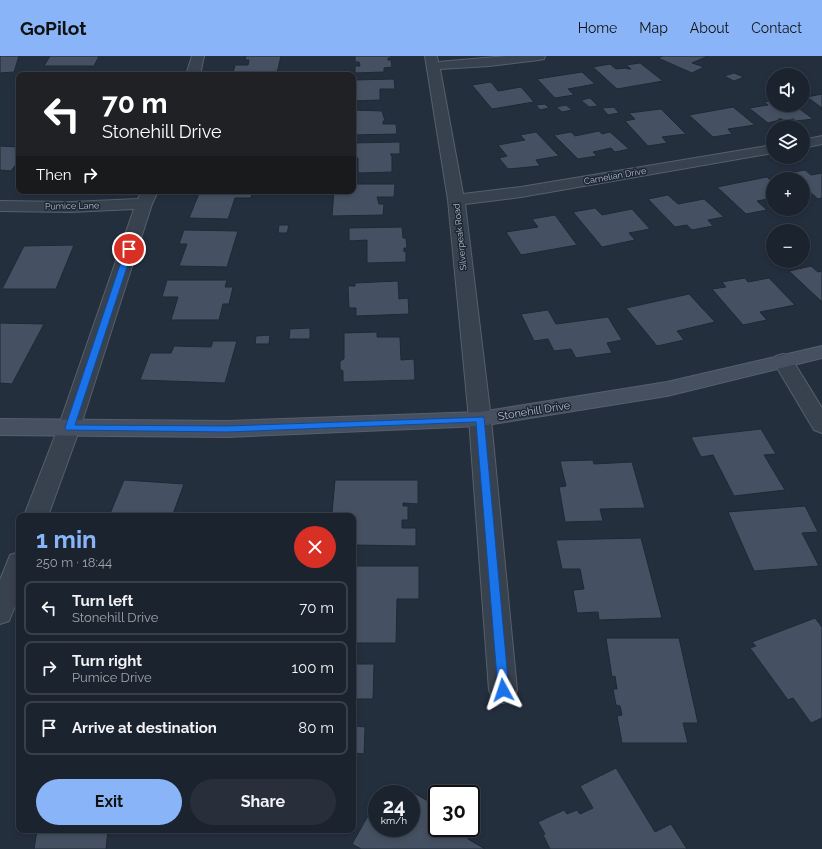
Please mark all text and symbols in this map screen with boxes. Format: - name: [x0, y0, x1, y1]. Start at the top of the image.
- text: GoPilot: [20, 17, 86, 39]
- text: Home: [578, 20, 617, 36]
- text: Map: [639, 20, 668, 36]
- text: About: [690, 20, 729, 36]
- text: Contact: [751, 20, 802, 36]
- map controls: [766, 68, 810, 268]
- button: sound: [766, 68, 810, 112]
- text: 70 m: [102, 87, 168, 120]
- icon: left: [36, 88, 88, 140]
- button: layers: [766, 120, 810, 164]
- text: Stonehill Drive: [102, 121, 222, 142]
- icon: right: [79, 164, 101, 186]
- street label: Carnelian Drive: [583, 165, 648, 186]
- text: Then: [36, 166, 71, 184]
- button: +: [766, 172, 810, 216]
- street label: Pumice Lane: [45, 201, 100, 211]
- street label: Silverpeak Road: [451, 203, 468, 271]
- button: −: [766, 224, 810, 268]
- pin: [112, 232, 146, 266]
- icon: arrive: [118, 238, 140, 260]
- street label: Stonehill Drive: [497, 399, 572, 423]
- text: 1 min: [36, 525, 97, 554]
- button: close: [294, 526, 336, 568]
- text: 250 m · 18:44: [36, 555, 112, 570]
- text: Turn left: [72, 592, 133, 610]
- icon: left: [38, 597, 60, 619]
- text: 70 m: [299, 599, 334, 617]
- text: Stonehill Drive: [72, 610, 158, 625]
- text: Turn right: [72, 652, 142, 670]
- icon: right: [38, 657, 60, 679]
- text: 100 m: [292, 659, 334, 677]
- position arrow: [482, 669, 524, 711]
- text: Pumice Drive: [72, 670, 152, 685]
- icon: arrive: [38, 717, 60, 739]
- text: Arrive at destination: [72, 719, 217, 737]
- text: 80 m: [298, 719, 334, 737]
- button: Exit: [36, 779, 182, 825]
- button: Share: [190, 779, 336, 825]
- speed limit sign: 30: [428, 785, 480, 837]
- text: 24: [383, 794, 405, 818]
- text: km/h: [381, 815, 407, 826]

